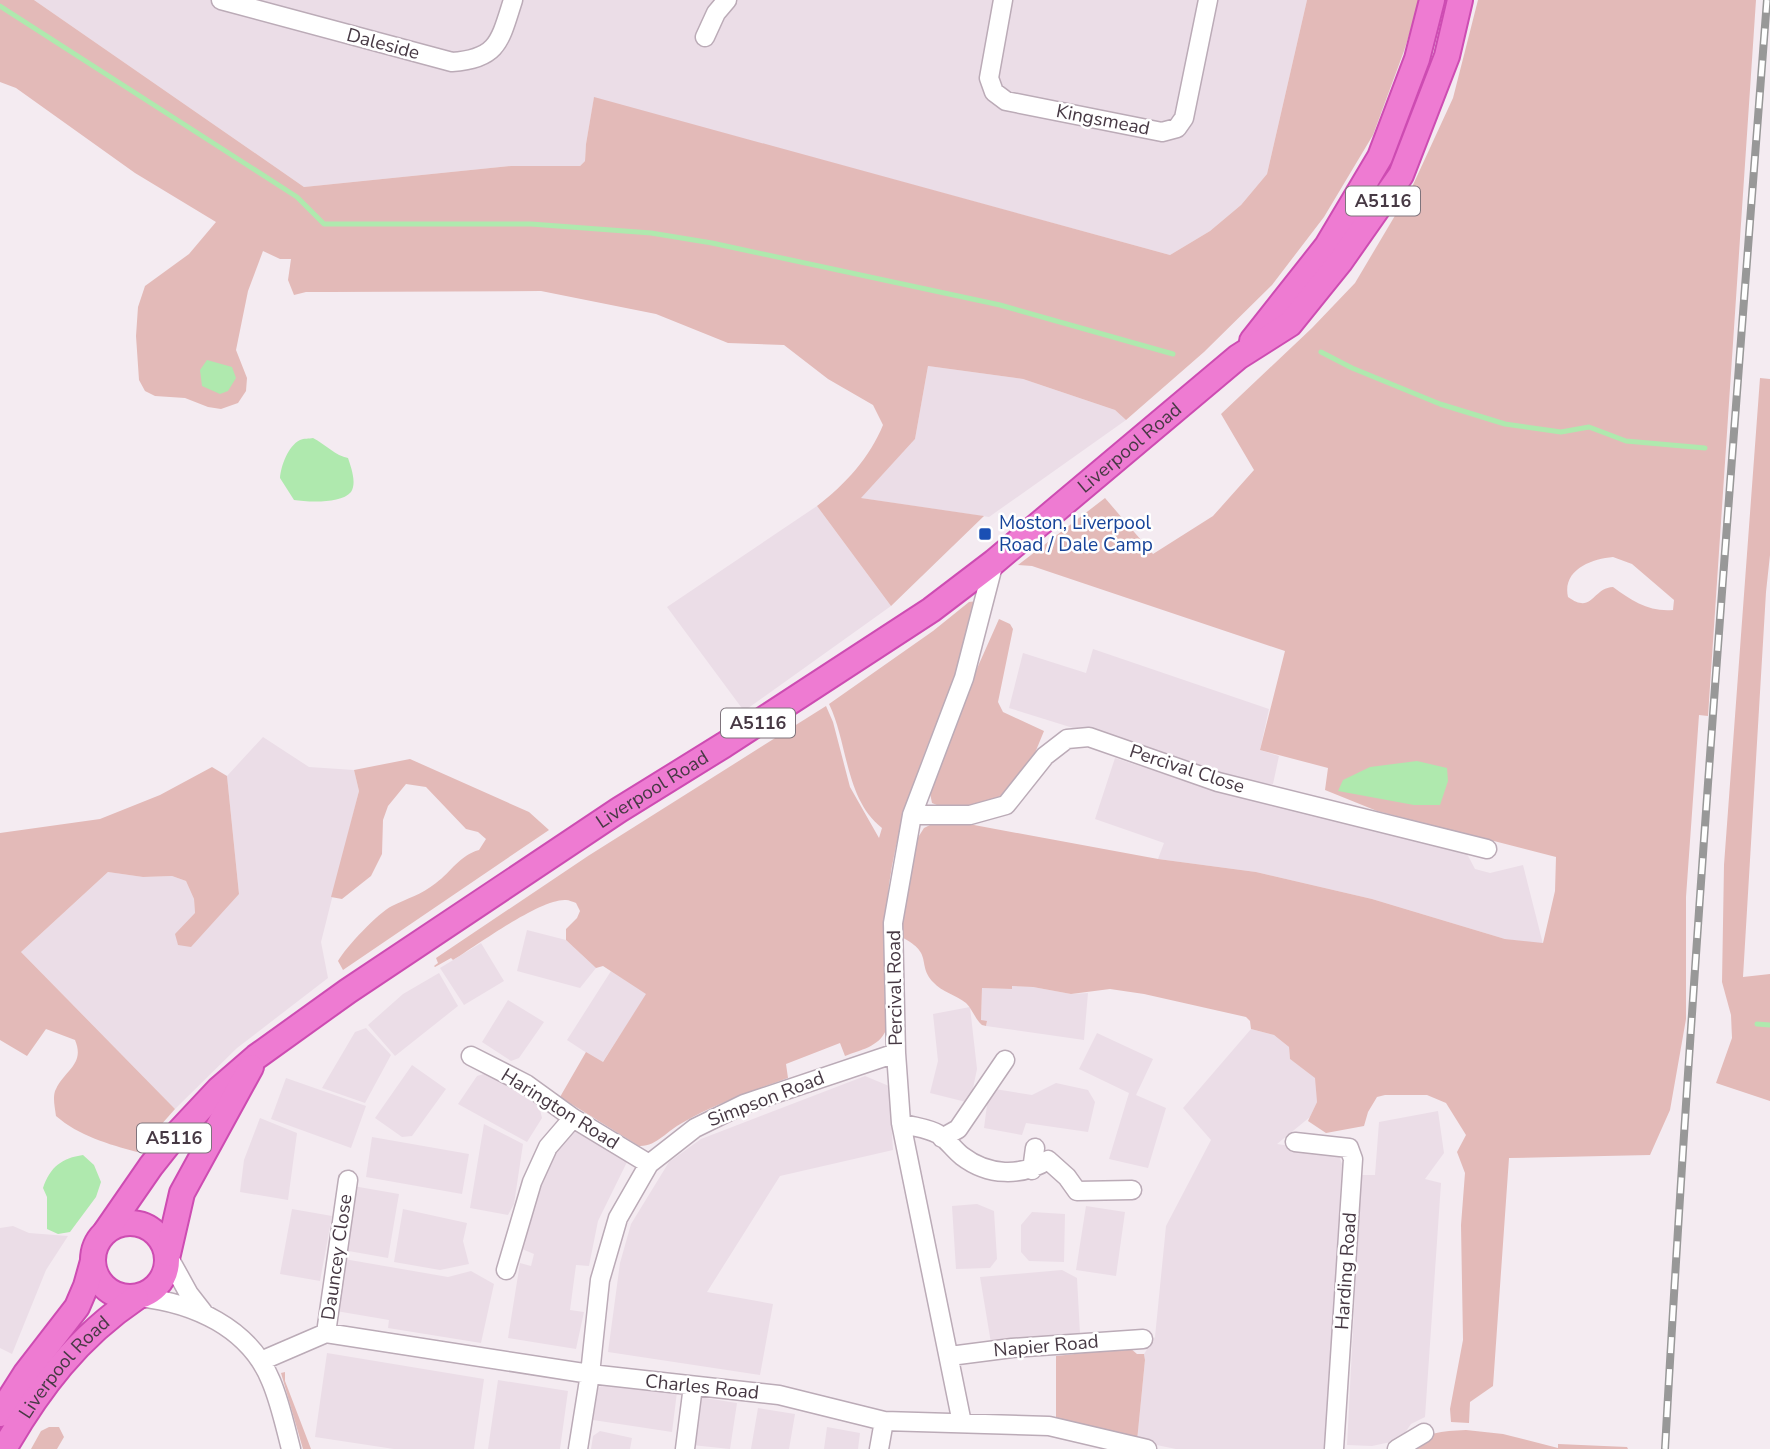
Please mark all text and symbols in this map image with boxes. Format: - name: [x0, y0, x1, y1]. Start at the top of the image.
- street label: Daleside: [344, 22, 422, 66]
- street label: Kingsmead: [1054, 98, 1152, 142]
- road number: A5116: [1346, 186, 1420, 216]
- street label: Liverpool Road: [1072, 397, 1187, 499]
- place label: Moston, Liverpool Road / Dale Camp: [999, 510, 1153, 558]
- marker: Moston, Liverpool Road / Dale Camp: [977, 526, 993, 542]
- road number: A5116: [721, 708, 795, 738]
- street label: Percival Close: [1126, 738, 1248, 800]
- street label: Liverpool Road: [591, 745, 714, 835]
- street label: Percival Road: [881, 930, 909, 1046]
- street label: Harington Road: [496, 1062, 624, 1156]
- street label: Simpson Road: [704, 1065, 828, 1133]
- road number: A5116: [137, 1124, 211, 1153]
- street label: Dauncey Close: [315, 1192, 359, 1322]
- street label: Harding Road: [1329, 1211, 1363, 1331]
- street label: Liverpool Road: [13, 1310, 115, 1424]
- street label: Napier Road: [992, 1328, 1100, 1364]
- street label: Charles Road: [644, 1368, 760, 1406]

